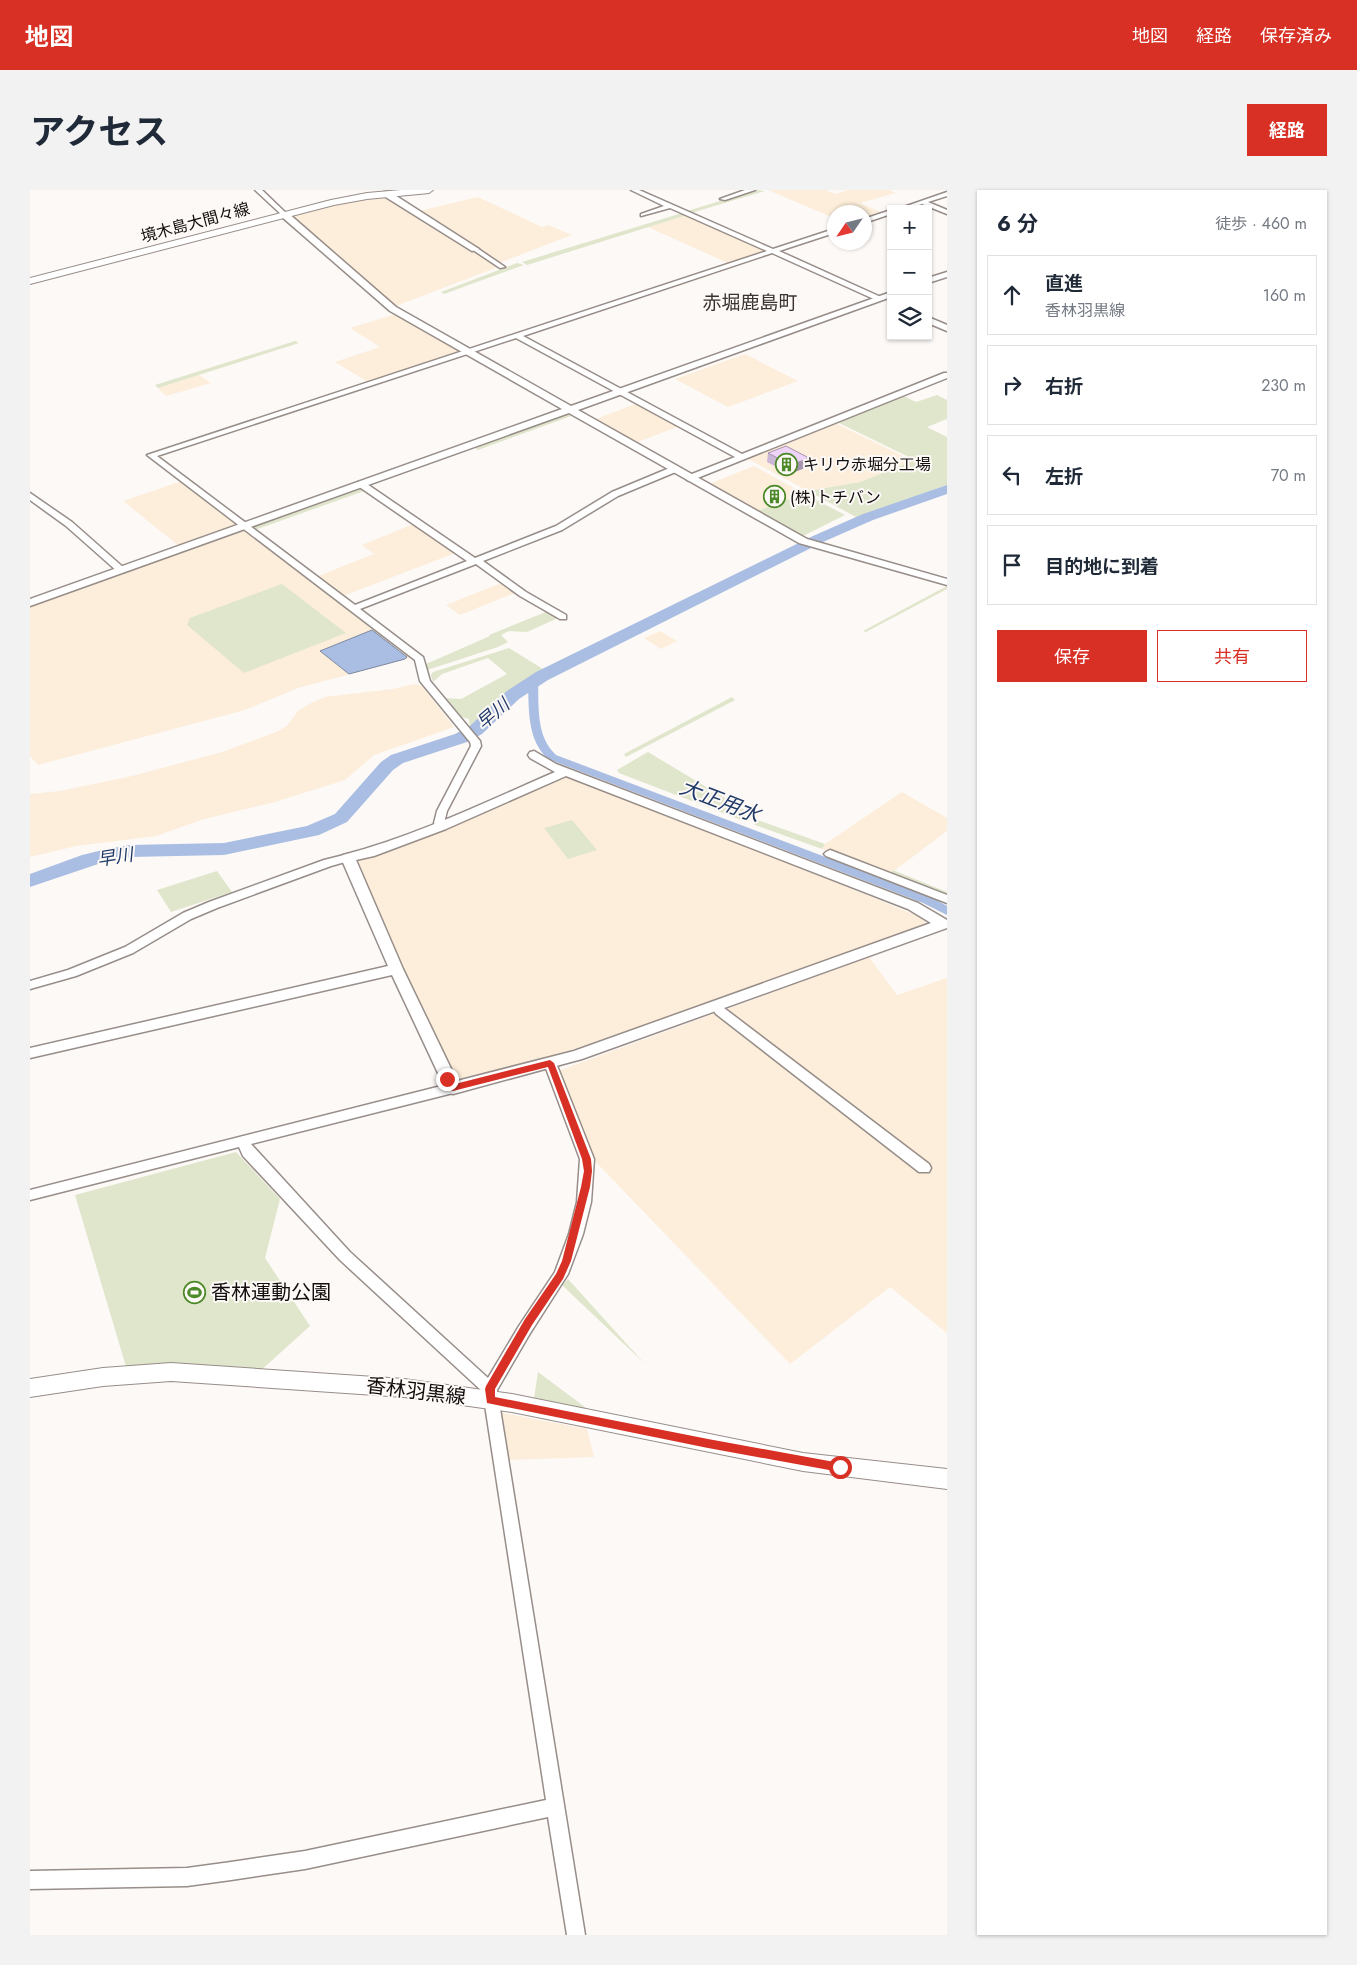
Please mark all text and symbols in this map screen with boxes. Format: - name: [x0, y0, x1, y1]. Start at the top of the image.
- text: 地図: [25, 19, 73, 54]
- text: 地図: [1132, 23, 1168, 49]
- text: 経路: [1196, 23, 1232, 49]
- text: 保存済み: [1260, 23, 1332, 49]
- button: 経路: [1247, 104, 1327, 156]
- text: アクセス: [30, 107, 168, 157]
- street label: 境木島大間々線: [138, 197, 252, 248]
- north arrow: [827, 205, 872, 250]
- map controls: [887, 205, 932, 340]
- button: +: [887, 205, 932, 250]
- text: 6 分: [997, 209, 1038, 239]
- text: 徒歩 · 460 m: [1215, 212, 1307, 235]
- button: −: [887, 250, 932, 295]
- text: 直進: [1045, 270, 1083, 297]
- icon: ahead: [998, 281, 1026, 309]
- text: 160 m: [1263, 284, 1306, 307]
- district label: 赤堀鹿島町: [702, 289, 798, 316]
- button: layers: [887, 295, 932, 340]
- text: 香林羽黒線: [1045, 299, 1125, 322]
- icon: right: [998, 371, 1026, 399]
- text: 右折: [1045, 373, 1083, 400]
- text: 230 m: [1261, 374, 1306, 397]
- building icon: キリウ赤堀分工場: [775, 452, 799, 476]
- place label: キリウ赤堀分工場: [803, 453, 931, 476]
- icon: left: [998, 461, 1026, 489]
- text: 左折: [1045, 463, 1083, 490]
- text: 70 m: [1271, 464, 1306, 487]
- building icon: (株)トチバン: [762, 485, 786, 509]
- place label: (株)トチバン: [790, 486, 881, 509]
- icon: arrive: [998, 551, 1026, 579]
- text: 目的地に到着: [1045, 553, 1159, 580]
- button: 保存: [997, 630, 1147, 682]
- button: 共有: [1157, 630, 1307, 682]
- water label: 早川: [471, 691, 517, 736]
- water label: 大正用水: [675, 772, 766, 831]
- water label: 早川: [95, 841, 137, 873]
- route end: [436, 1068, 459, 1091]
- place label: 香林運動公園: [211, 1278, 331, 1307]
- sports icon: 香林運動公園: [183, 1280, 207, 1304]
- street label: 香林羽黒線: [365, 1371, 467, 1412]
- route start: [829, 1456, 852, 1479]

